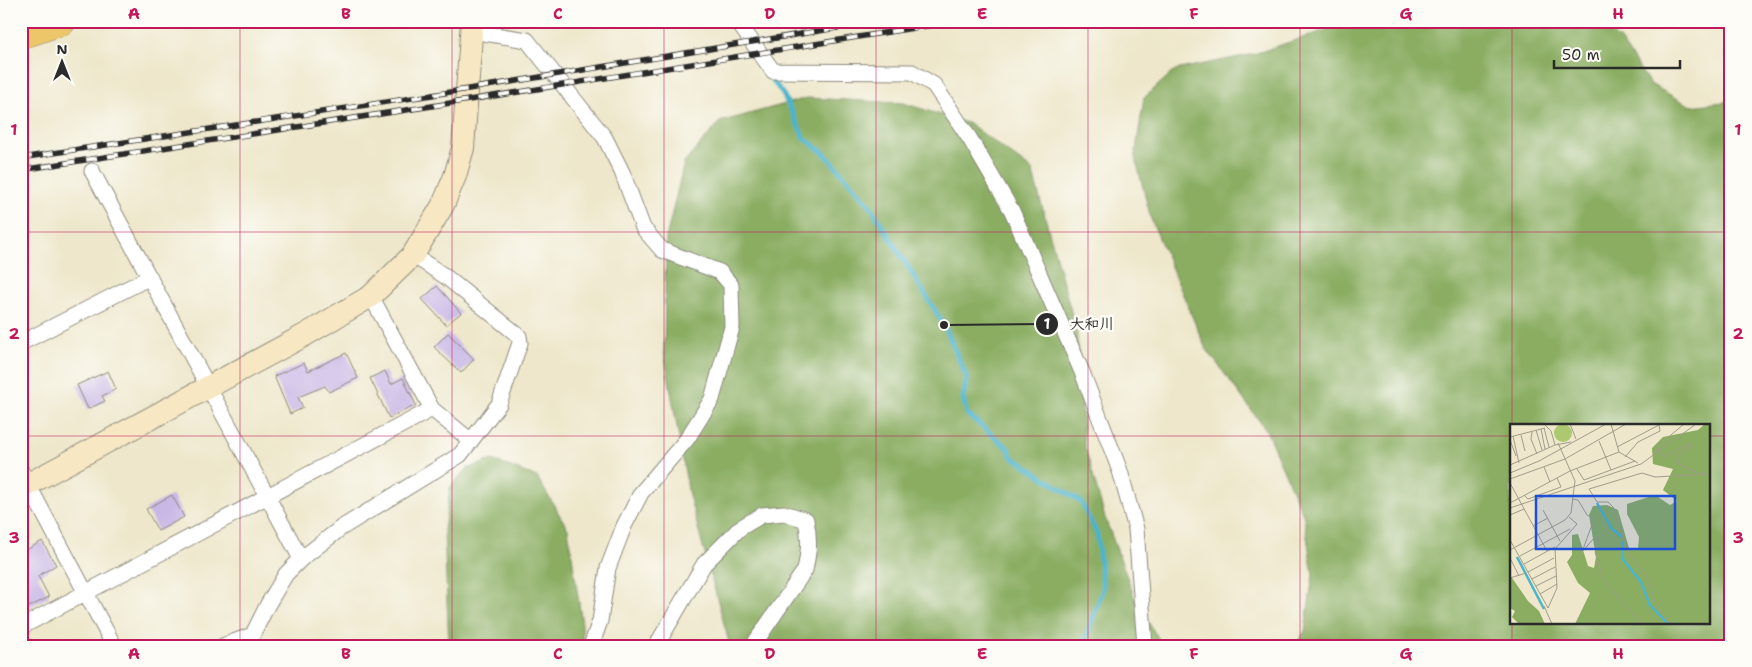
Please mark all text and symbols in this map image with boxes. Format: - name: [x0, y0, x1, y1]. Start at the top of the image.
- text: A: [128, 3, 140, 24]
- text: B: [341, 3, 351, 24]
- text: C: [553, 3, 563, 24]
- text: D: [764, 3, 776, 24]
- text: E: [977, 3, 987, 24]
- text: F: [1189, 3, 1199, 24]
- text: G: [1400, 3, 1413, 24]
- text: H: [1612, 3, 1624, 24]
- north arrow: [38, 38, 88, 88]
- scale bar: [1554, 38, 1681, 70]
- text: N: [56, 40, 68, 58]
- text: 50 m: [1562, 45, 1600, 65]
- text: 1: [10, 119, 18, 140]
- text: 1: [1734, 119, 1742, 140]
- callout: 大和川: [1035, 309, 1125, 339]
- text: 1: [1044, 314, 1051, 334]
- text: 大和川: [1069, 314, 1115, 334]
- text: 2: [8, 323, 20, 344]
- text: 2: [1732, 323, 1744, 344]
- inset map: [1510, 424, 1710, 624]
- text: 3: [8, 527, 20, 548]
- text: 3: [1732, 527, 1744, 548]
- text: A: [128, 643, 140, 664]
- text: B: [341, 643, 351, 664]
- text: C: [553, 643, 563, 664]
- text: D: [764, 643, 776, 664]
- text: E: [977, 643, 987, 664]
- text: F: [1189, 643, 1199, 664]
- text: G: [1400, 643, 1413, 664]
- text: H: [1612, 643, 1624, 664]

